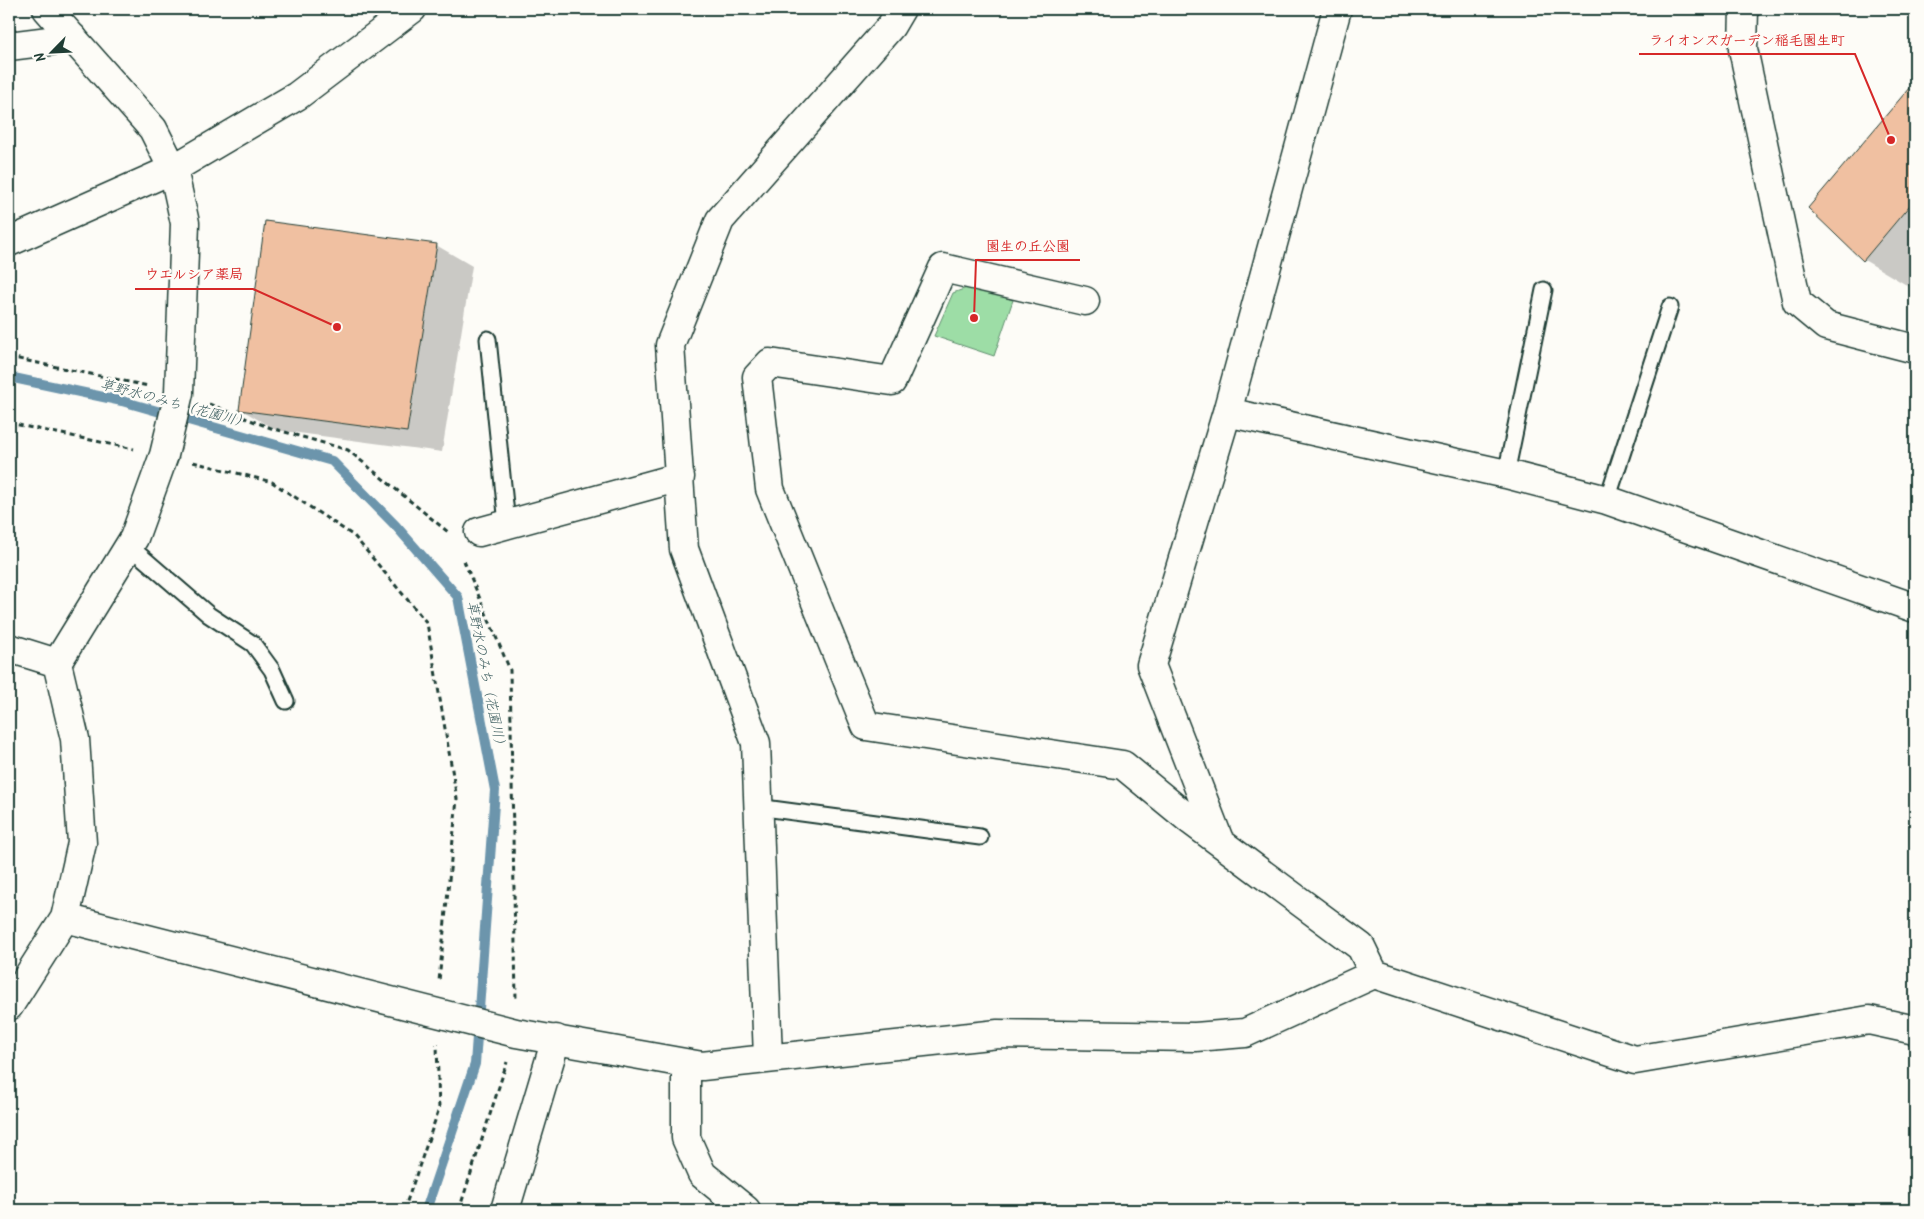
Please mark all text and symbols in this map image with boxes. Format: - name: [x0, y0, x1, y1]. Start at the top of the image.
- callout: ライオンズガーデン稲毛園生町: [1639, 25, 1855, 54]
- north arrow: [28, 28, 78, 78]
- text: ライオンズガーデン稲毛園生町: [1649, 30, 1845, 52]
- text: N: [29, 48, 53, 65]
- callout: 園生の丘公園: [976, 231, 1080, 260]
- text: 園生の丘公園: [986, 236, 1070, 258]
- callout: ウエルシア薬局: [135, 260, 253, 289]
- text: ウエルシア薬局: [145, 264, 243, 286]
- water label: 草野水のみち（花園川）: [98, 373, 252, 434]
- water label: 草野水のみち（花園川）: [461, 599, 511, 754]

